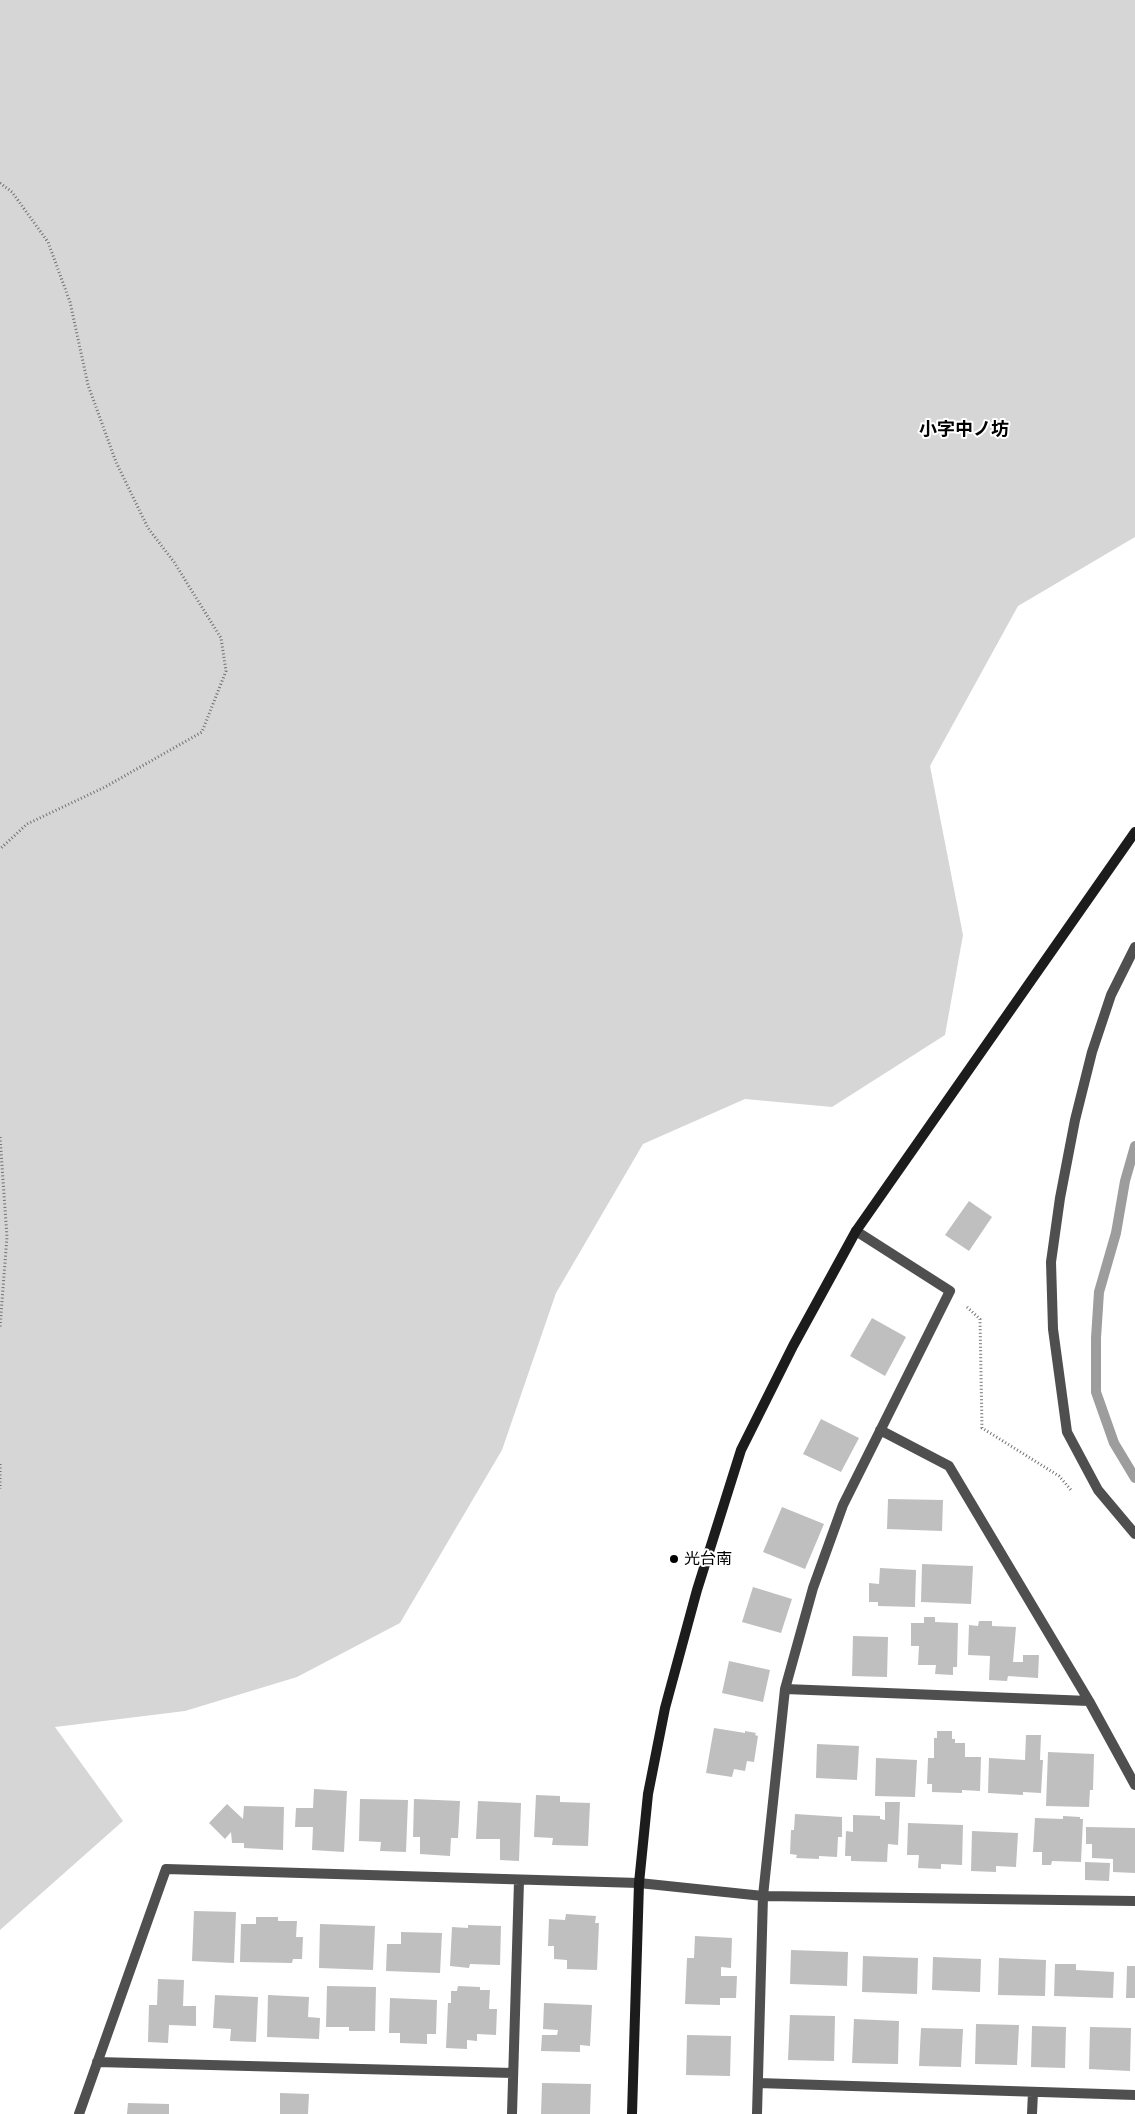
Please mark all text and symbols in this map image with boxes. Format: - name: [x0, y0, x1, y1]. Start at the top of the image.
- district label: 小字中ノ坊: [919, 418, 1009, 440]
- place label: 光台南: [684, 1549, 732, 1569]
- marker: 光台南: [668, 1553, 680, 1565]

